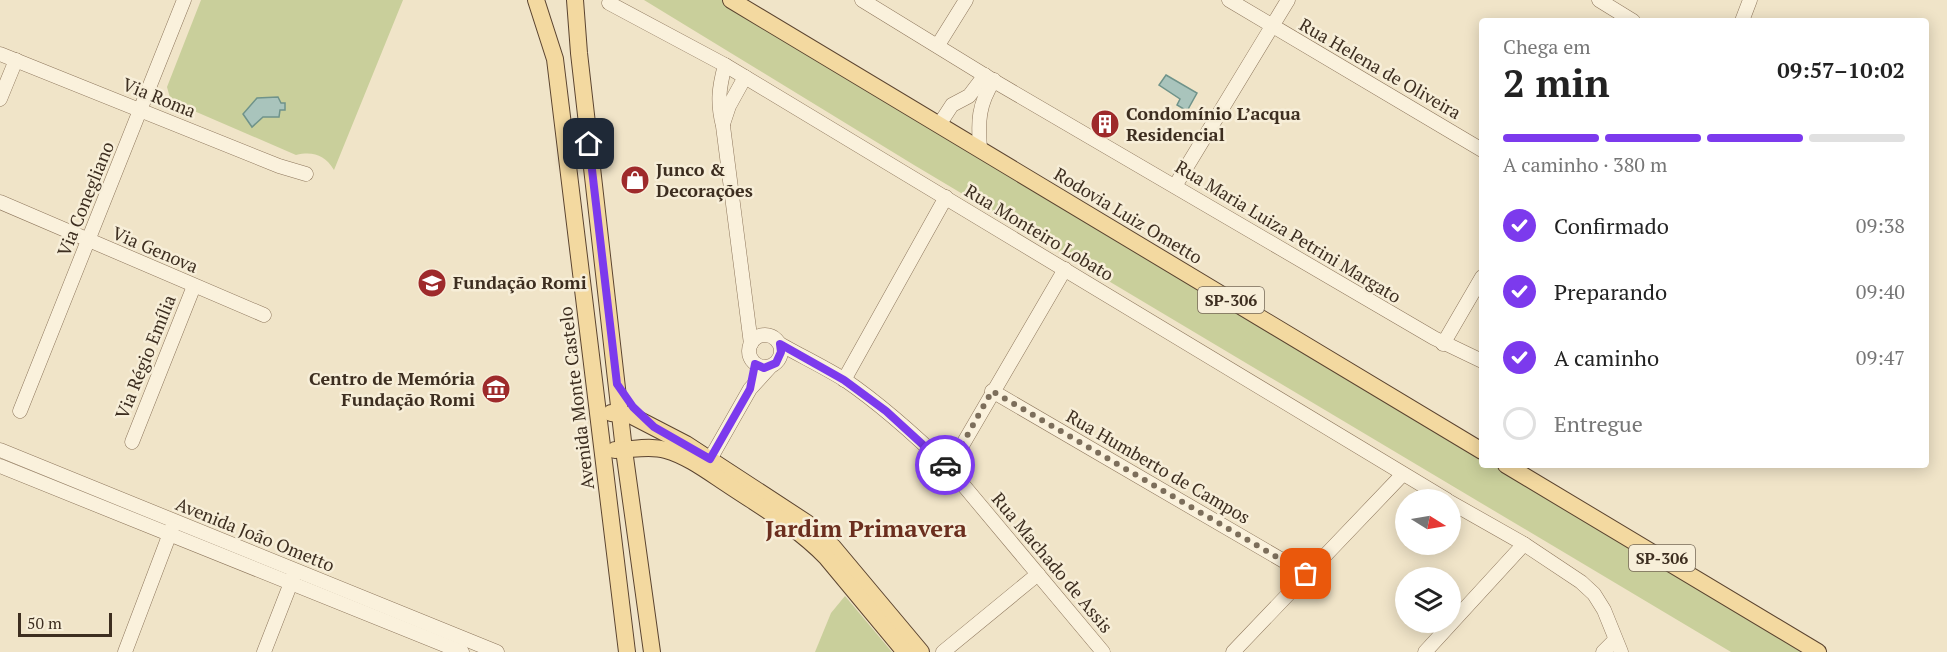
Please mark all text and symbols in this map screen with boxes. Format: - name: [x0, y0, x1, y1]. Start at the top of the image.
- street label: Rua Helena de Oliveira: [1295, 12, 1466, 124]
- text: Chega em: [1503, 33, 1590, 60]
- text: 09:57–10:02: [1777, 55, 1905, 84]
- text: 2 min: [1503, 56, 1610, 108]
- street label: Via Roma: [119, 72, 200, 123]
- place label: Condomínio L’acqua Residencial: [1126, 101, 1301, 146]
- building icon: Condomínio L’acqua Residencial: [1089, 108, 1121, 140]
- pin: [563, 118, 614, 169]
- icon: home: [572, 127, 605, 160]
- street label: Via Conegliano: [51, 137, 119, 260]
- text: A caminho · 380 m: [1503, 151, 1667, 178]
- street label: Rua Maria Luiza Petrini Margato: [1171, 154, 1406, 308]
- place label: Junco & Decorações: [656, 157, 753, 202]
- street label: Rodovia Luiz Ometto: [1050, 161, 1207, 269]
- shop icon: Junco & Decorações: [619, 164, 651, 196]
- street label: Rua Monteiro Lobato: [961, 178, 1118, 286]
- icon: check: [1503, 209, 1536, 242]
- text: Confirmado: [1554, 211, 1669, 240]
- text: 09:38: [1856, 212, 1905, 239]
- street label: Via Genova: [109, 220, 202, 278]
- school or university icon: Fundação Romi: [416, 267, 448, 299]
- place label: Fundação Romi: [453, 270, 587, 294]
- icon: check: [1503, 275, 1536, 308]
- text: Preparando: [1554, 277, 1667, 306]
- text: 09:40: [1856, 278, 1905, 305]
- road number: SP-306: [1198, 287, 1264, 313]
- street label: Via Régio Emília: [109, 291, 181, 422]
- street label: Avenida Monte Castelo: [553, 305, 599, 491]
- icon: check: [1503, 341, 1536, 374]
- text: A caminho: [1554, 343, 1659, 372]
- text: 09:47: [1856, 344, 1905, 371]
- place label: Centro de Memória Fundação Romi: [309, 366, 475, 411]
- museum icon: Centro de Memória Fundação Romi: [480, 373, 512, 405]
- street label: Rua Humberto de Campos: [1062, 404, 1255, 529]
- text: Entregue: [1554, 409, 1643, 438]
- courier: [915, 435, 975, 495]
- icon: car: [929, 449, 962, 482]
- street label: Rua Machado de Assis: [987, 487, 1119, 638]
- north arrow: [1395, 489, 1461, 555]
- map controls: [1395, 489, 1461, 633]
- street label: Avenida João Ometto: [172, 491, 338, 577]
- district label: Jardim Primavera: [765, 512, 967, 544]
- road number: SP-306: [1629, 545, 1695, 571]
- pin: [1280, 548, 1331, 599]
- icon: bag: [1289, 557, 1322, 590]
- button: layers: [1395, 567, 1461, 633]
- scale bar: [18, 610, 112, 638]
- text: 50 m: [27, 612, 62, 634]

